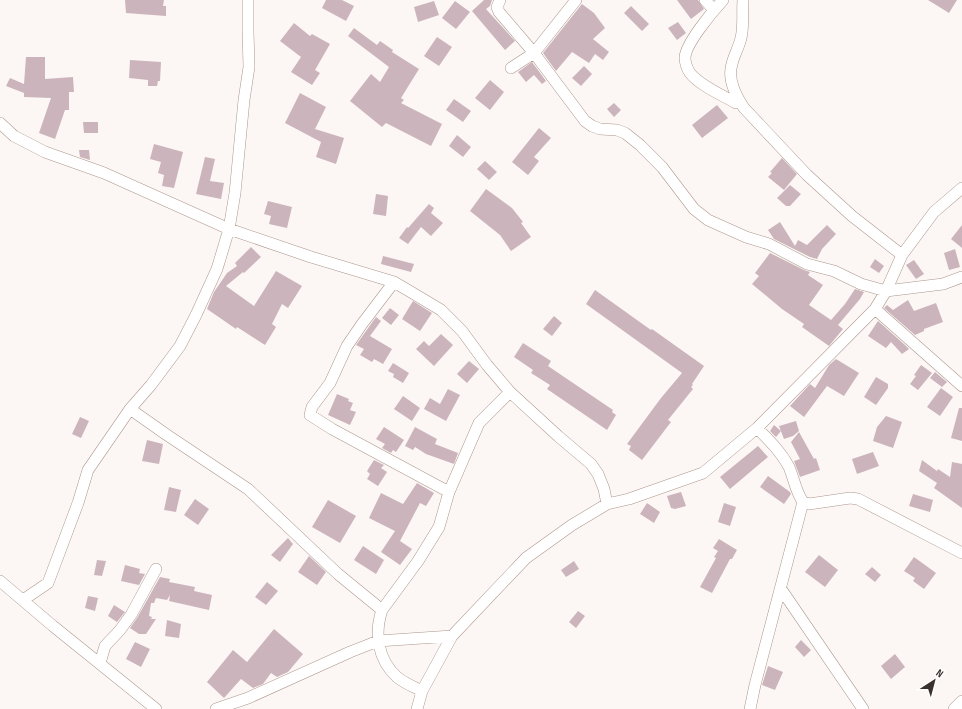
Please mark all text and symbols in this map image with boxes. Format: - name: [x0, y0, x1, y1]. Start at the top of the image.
- north arrow: [914, 661, 954, 701]
- text: N: [933, 666, 946, 680]

